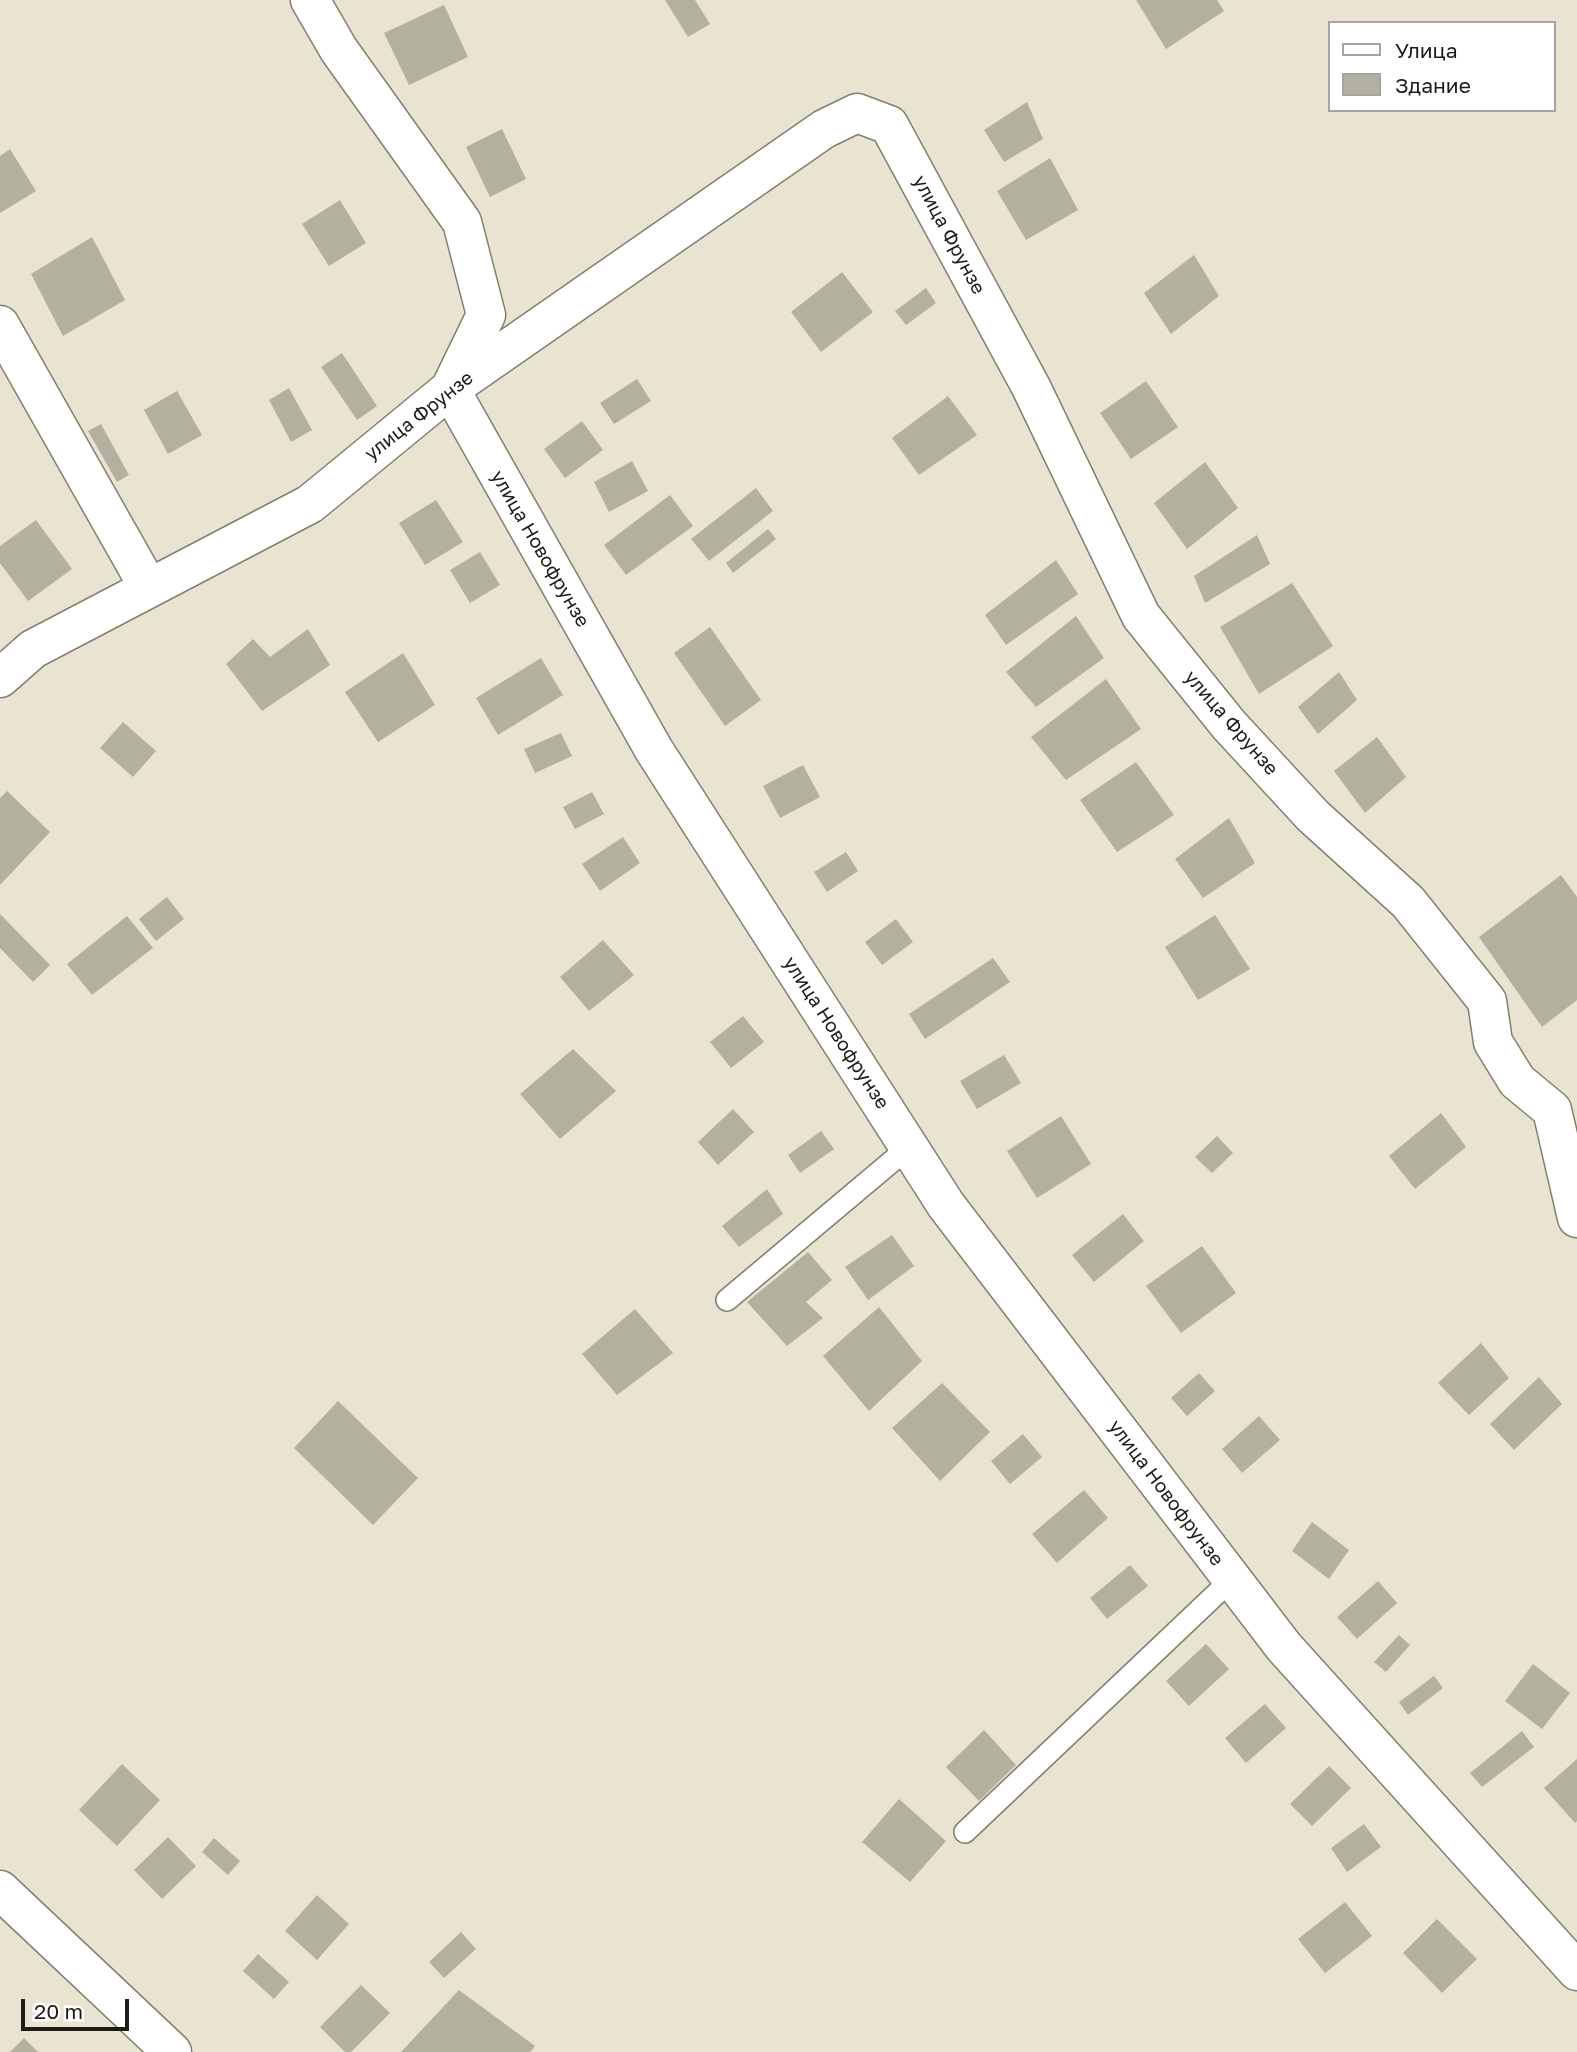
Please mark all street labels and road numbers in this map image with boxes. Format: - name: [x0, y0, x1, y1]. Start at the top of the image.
- street label: улица Фрунзе: [908, 172, 990, 298]
- street label: улица Фрунзе: [360, 367, 478, 465]
- street label: улица Новофрунзе: [486, 467, 594, 631]
- street label: улица Фрунзе: [1179, 666, 1283, 780]
- street label: улица Новофрунзе: [778, 953, 894, 1113]
- street label: улица Новофрунзе: [1104, 1415, 1228, 1571]

